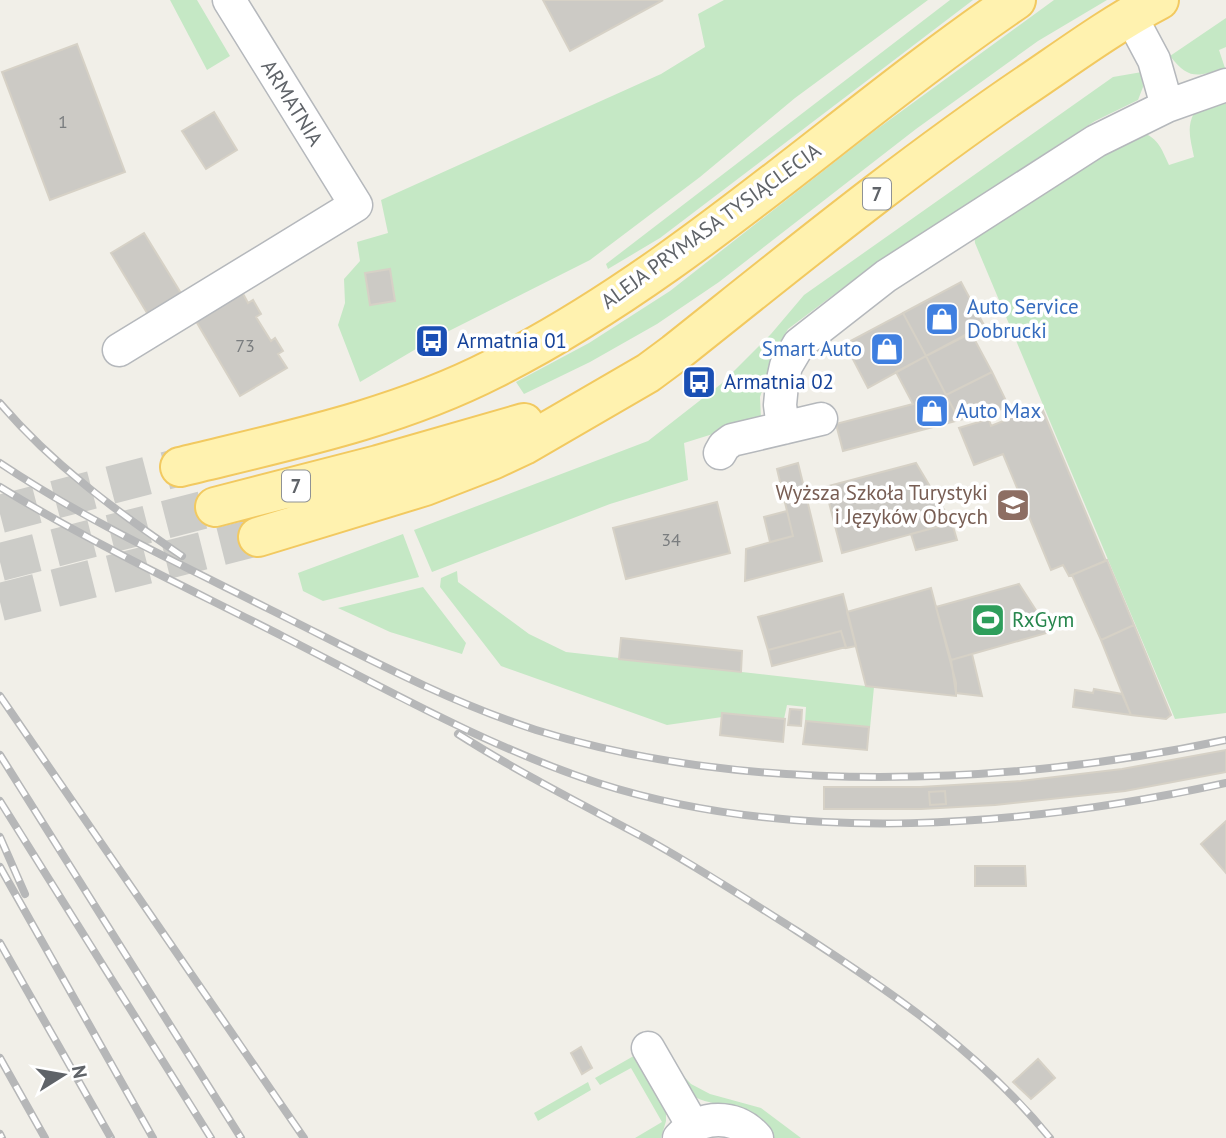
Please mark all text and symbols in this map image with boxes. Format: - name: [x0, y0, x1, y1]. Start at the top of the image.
- street label: ARMATNIA: [255, 55, 330, 151]
- house number: 1: [58, 110, 68, 133]
- street label: ALEJA PRYMASA TYSIĄCLECIA: [595, 136, 827, 314]
- road number: 7: [863, 178, 891, 210]
- place label: Auto Service Dobrucki: [967, 293, 1079, 344]
- shop icon: Auto Service Dobrucki: [923, 300, 961, 338]
- bus stop icon: Armatnia 01: [413, 322, 451, 360]
- place label: Armatnia 01: [457, 327, 567, 354]
- shop icon: Smart Auto: [868, 330, 906, 368]
- house number: 73: [235, 334, 255, 357]
- place label: Smart Auto: [762, 335, 862, 362]
- bus stop icon: Armatnia 02: [680, 363, 718, 401]
- place label: Armatnia 02: [724, 368, 834, 395]
- shop icon: Auto Max: [913, 392, 951, 430]
- place label: Auto Max: [956, 397, 1041, 424]
- road number: 7: [282, 471, 310, 502]
- place label: Wyższa Szkoła Turystyki i Języków Obcych: [776, 479, 988, 530]
- school or university icon: Wyższa Szkoła Turystyki i Języków Obcych: [994, 486, 1032, 524]
- house number: 34: [661, 528, 681, 551]
- sports icon: RxGym: [969, 601, 1007, 639]
- place label: RxGym: [1012, 606, 1074, 633]
- north arrow: [28, 1040, 98, 1110]
- text: N: [67, 1063, 93, 1080]

